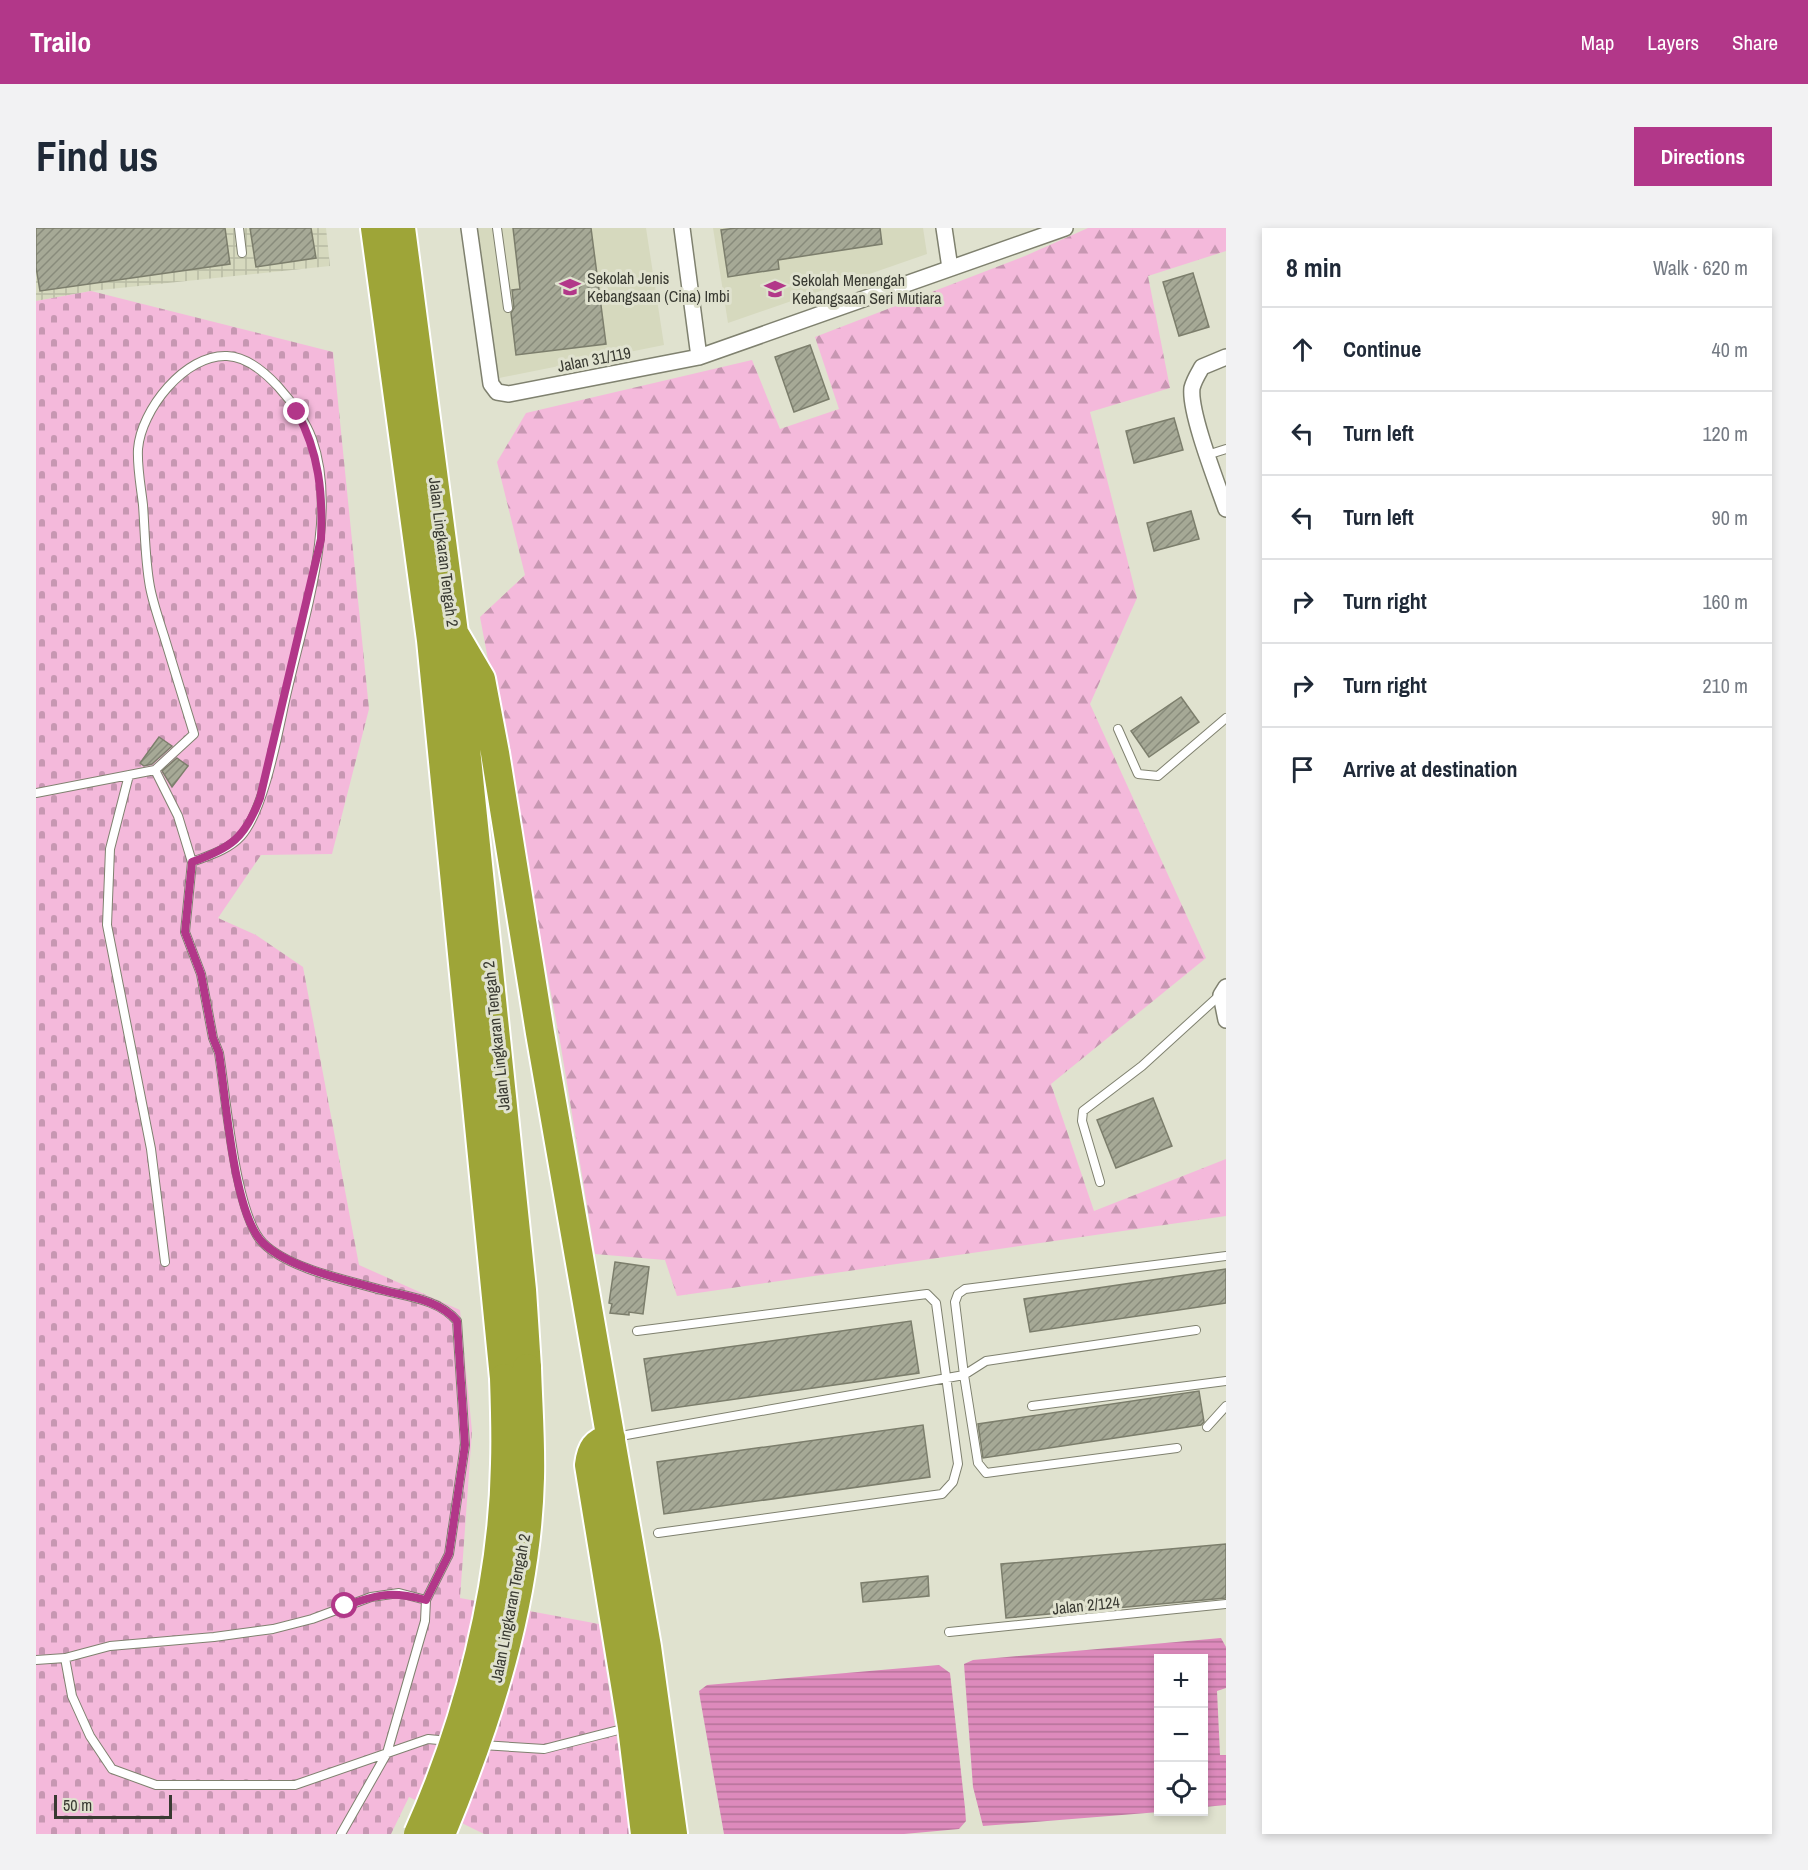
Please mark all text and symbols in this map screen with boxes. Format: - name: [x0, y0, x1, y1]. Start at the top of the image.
- text: Trailo: [30, 23, 91, 61]
- text: Map: [1581, 28, 1614, 57]
- text: Layers: [1647, 28, 1699, 57]
- text: Share: [1732, 28, 1778, 57]
- button: Directions: [1634, 127, 1772, 186]
- text: Find us: [36, 128, 158, 184]
- text: 8 min: [1286, 250, 1342, 285]
- text: Walk · 620 m: [1653, 254, 1748, 281]
- place label: Sekolah Jenis Kebangsaan (Cina) Imbi: [587, 267, 730, 307]
- place label: Sekolah Menengah Kebangsaan Seri Mutiara: [792, 269, 942, 309]
- school or university icon: Sekolah Jenis Kebangsaan (Cina) Imbi: [558, 275, 582, 299]
- school or university icon: Sekolah Menengah Kebangsaan Seri Mutiara: [763, 277, 787, 301]
- icon: ahead: [1286, 333, 1319, 366]
- text: Continue: [1343, 334, 1421, 364]
- text: 40 m: [1712, 336, 1748, 363]
- street label: Jalan 31/119: [555, 341, 633, 377]
- route end: [283, 398, 309, 424]
- icon: left: [1286, 417, 1319, 450]
- text: Turn left: [1343, 418, 1414, 448]
- text: 120 m: [1702, 420, 1748, 447]
- street label: Jalan Lingkaran Tengah 2: [424, 476, 464, 628]
- icon: left: [1286, 501, 1319, 534]
- text: Turn left: [1343, 502, 1414, 532]
- text: 90 m: [1712, 504, 1748, 531]
- icon: right: [1286, 585, 1319, 618]
- text: Turn right: [1343, 586, 1427, 616]
- text: 160 m: [1702, 588, 1748, 615]
- icon: right: [1286, 669, 1319, 702]
- text: Turn right: [1343, 670, 1427, 700]
- text: 210 m: [1702, 672, 1748, 699]
- icon: arrive: [1286, 753, 1319, 786]
- text: Arrive at destination: [1343, 754, 1517, 784]
- street label: Jalan Lingkaran Tengah 2: [477, 960, 515, 1112]
- street label: Jalan Lingkaran Tengah 2: [485, 1532, 535, 1684]
- street label: Jalan 2/124: [1051, 1591, 1121, 1619]
- route start: [331, 1592, 357, 1618]
- map controls: [1154, 1654, 1208, 1816]
- button: +: [1154, 1654, 1208, 1708]
- button: −: [1154, 1708, 1208, 1762]
- button: locate: [1154, 1762, 1208, 1816]
- scale bar: [54, 1792, 172, 1820]
- text: 50 m: [63, 1794, 92, 1816]

